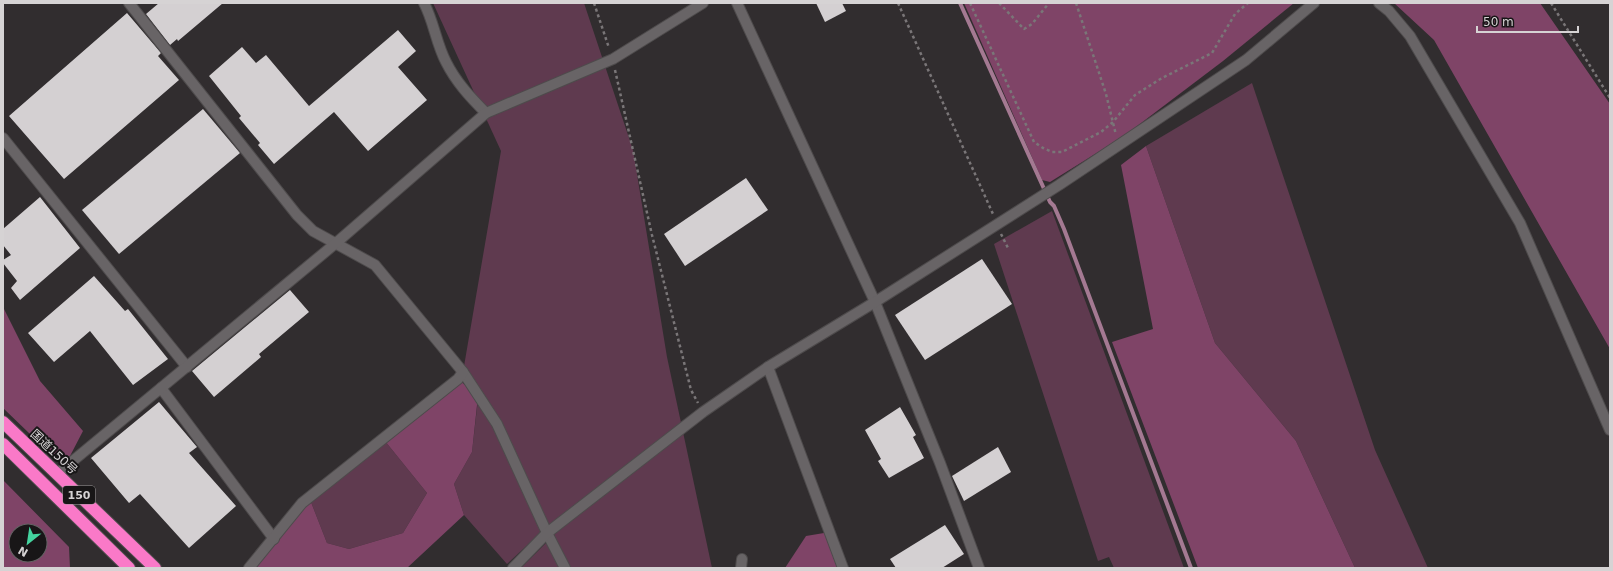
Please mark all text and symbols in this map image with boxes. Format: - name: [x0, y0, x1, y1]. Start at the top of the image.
- scale bar: [1477, 8, 1578, 34]
- text: 50 m: [1483, 15, 1514, 29]
- street label: 国道150号: [28, 427, 80, 477]
- road number: 150: [63, 486, 95, 504]
- north arrow: [8, 523, 48, 563]
- text: N: [16, 543, 30, 559]

